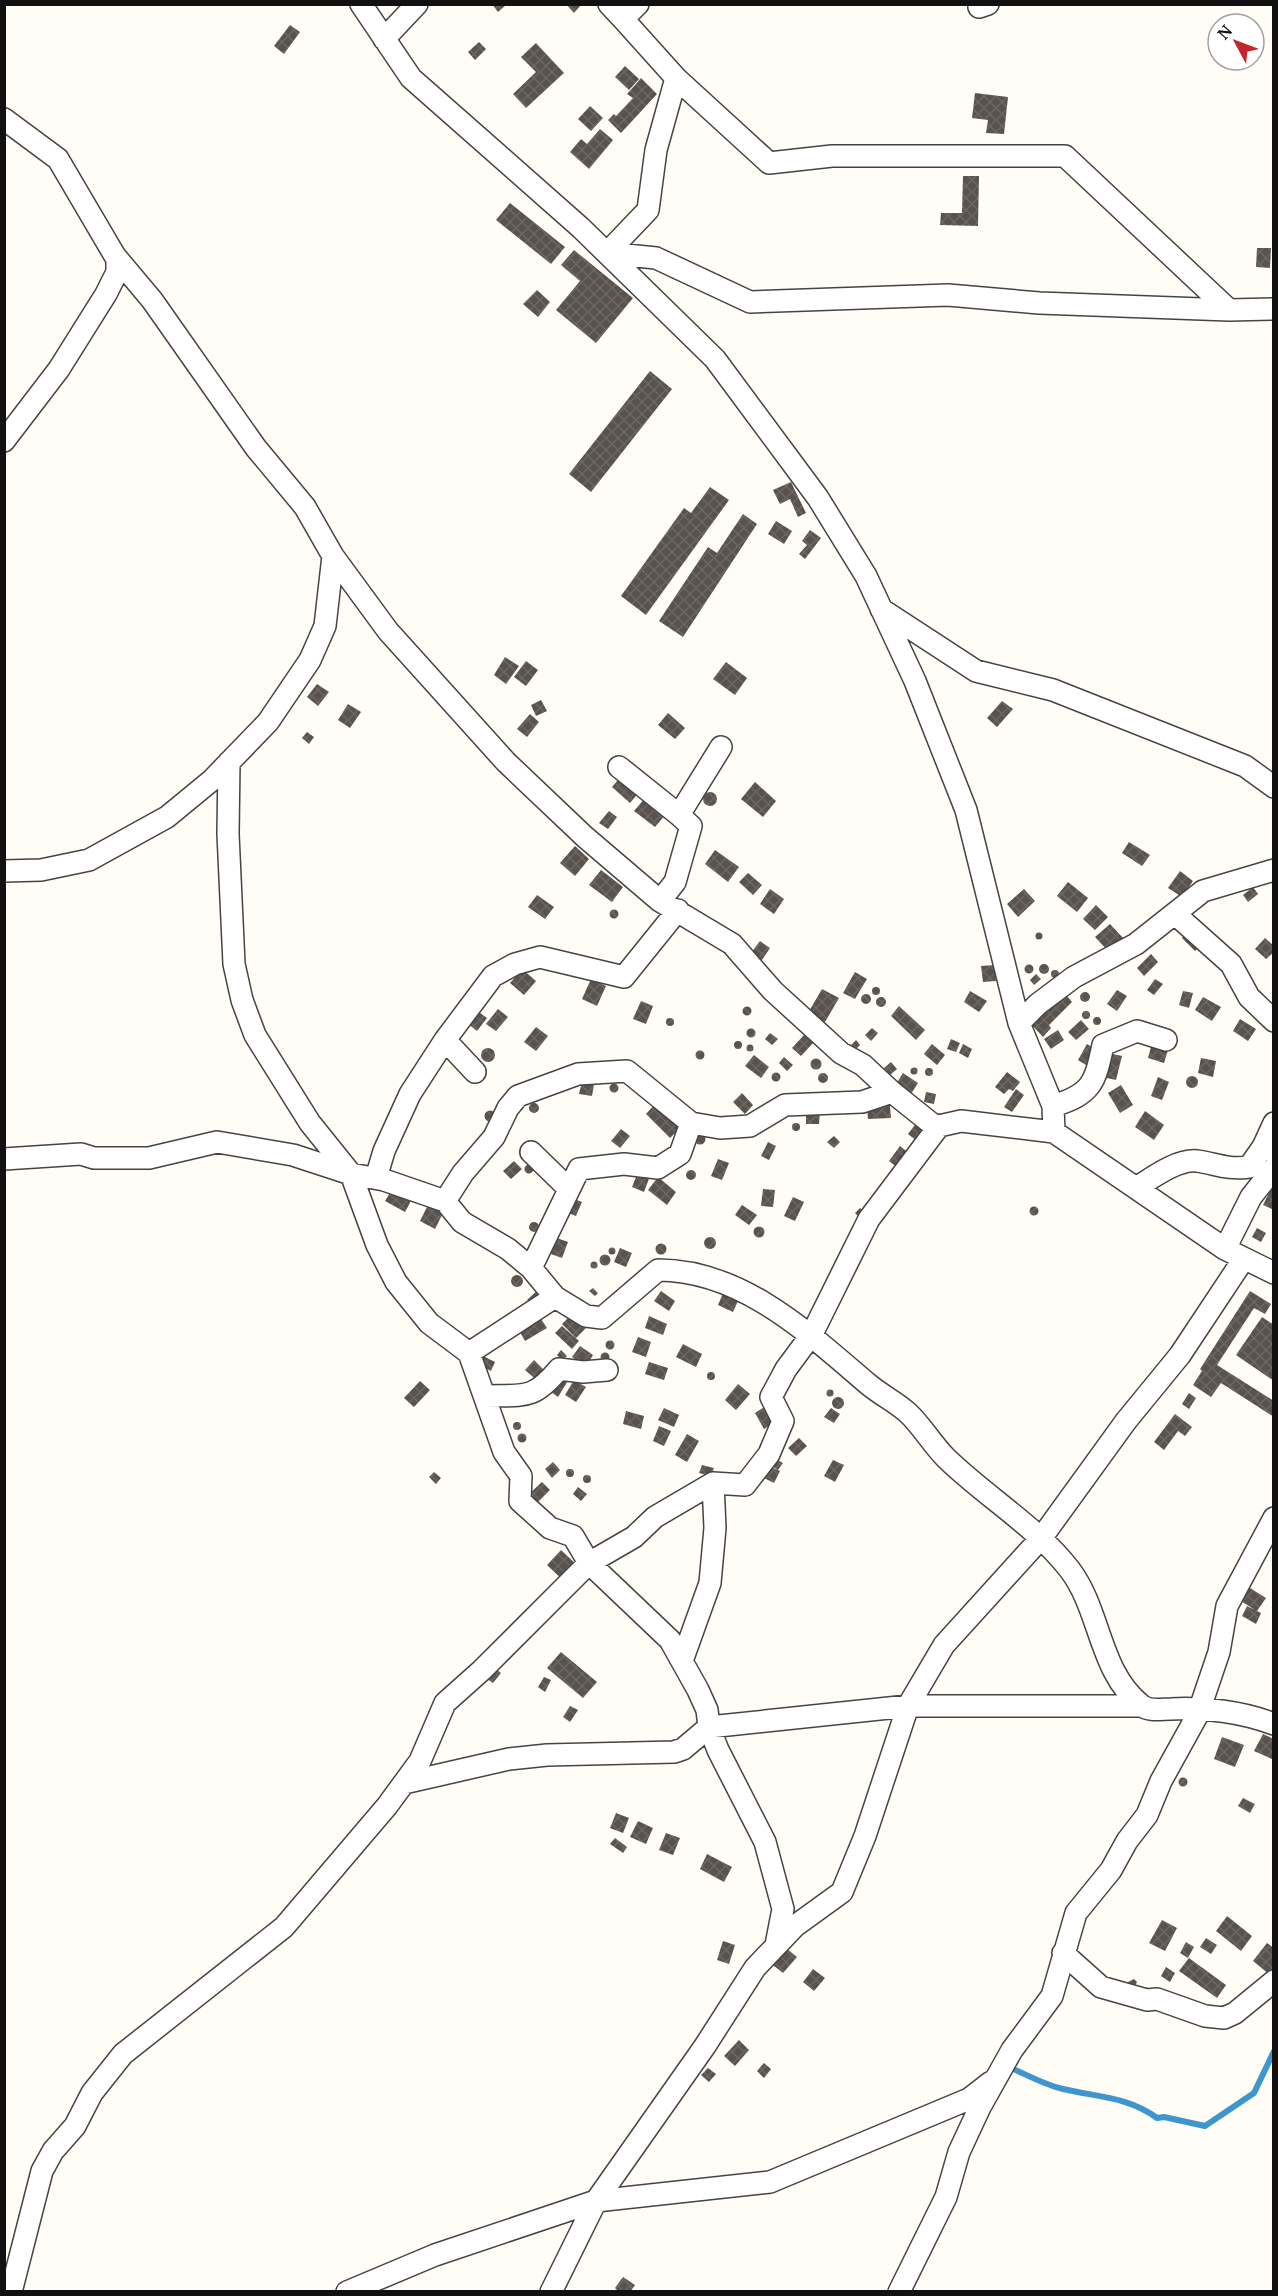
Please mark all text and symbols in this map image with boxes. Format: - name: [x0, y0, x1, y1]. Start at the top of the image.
- north arrow: [1206, 12, 1266, 72]
- text: N: [1212, 20, 1237, 44]

